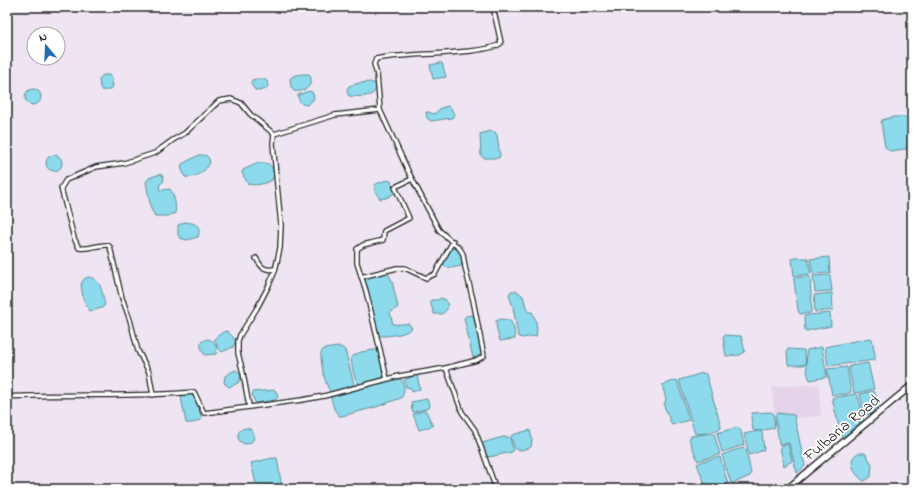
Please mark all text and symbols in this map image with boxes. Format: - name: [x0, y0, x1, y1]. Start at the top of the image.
- north arrow: [26, 26, 66, 66]
- text: N: [37, 29, 49, 46]
- street label: Fulbaria Road: [798, 389, 886, 468]

